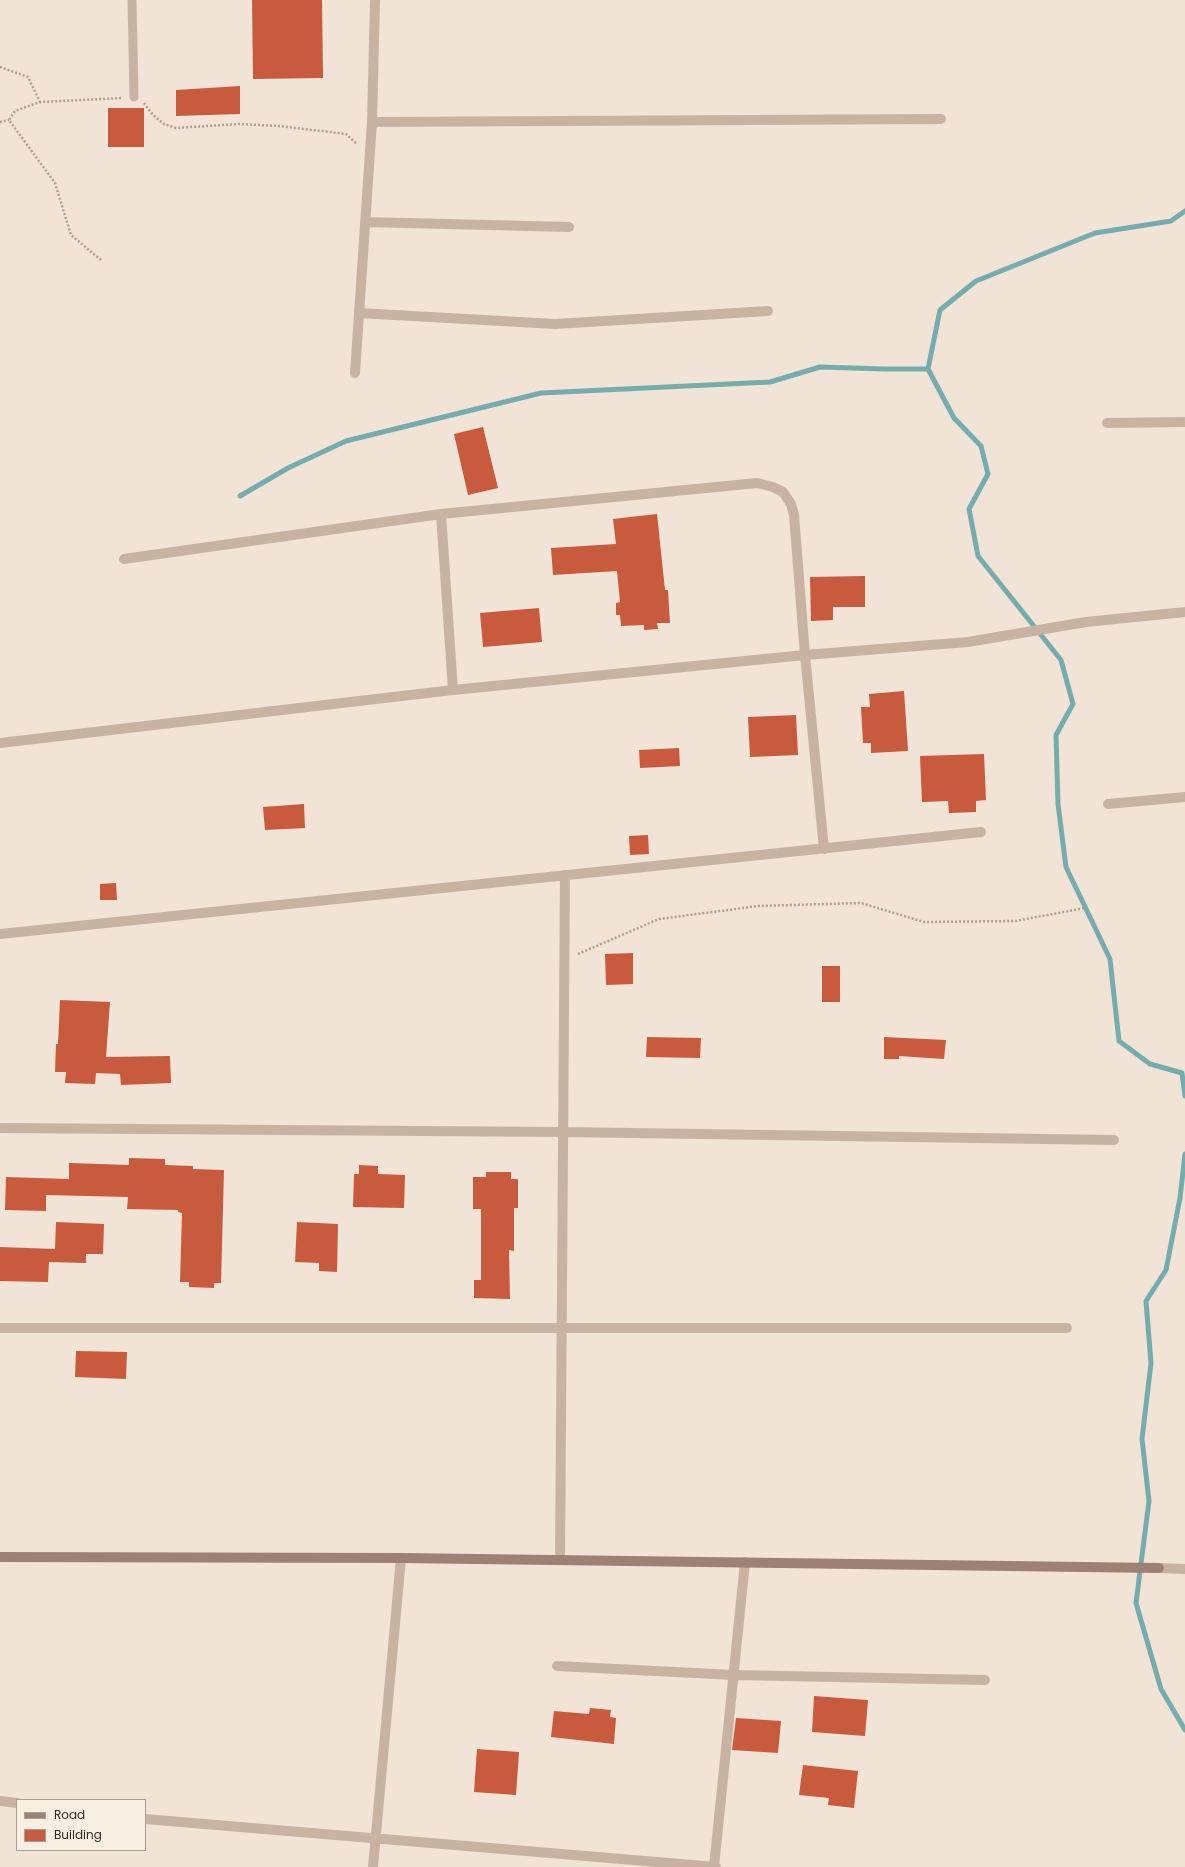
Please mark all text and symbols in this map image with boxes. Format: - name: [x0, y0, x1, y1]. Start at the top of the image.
- legend: [16, 1799, 146, 1851]
- text: Road: [54, 1806, 85, 1823]
- text: Building: [54, 1826, 102, 1843]

